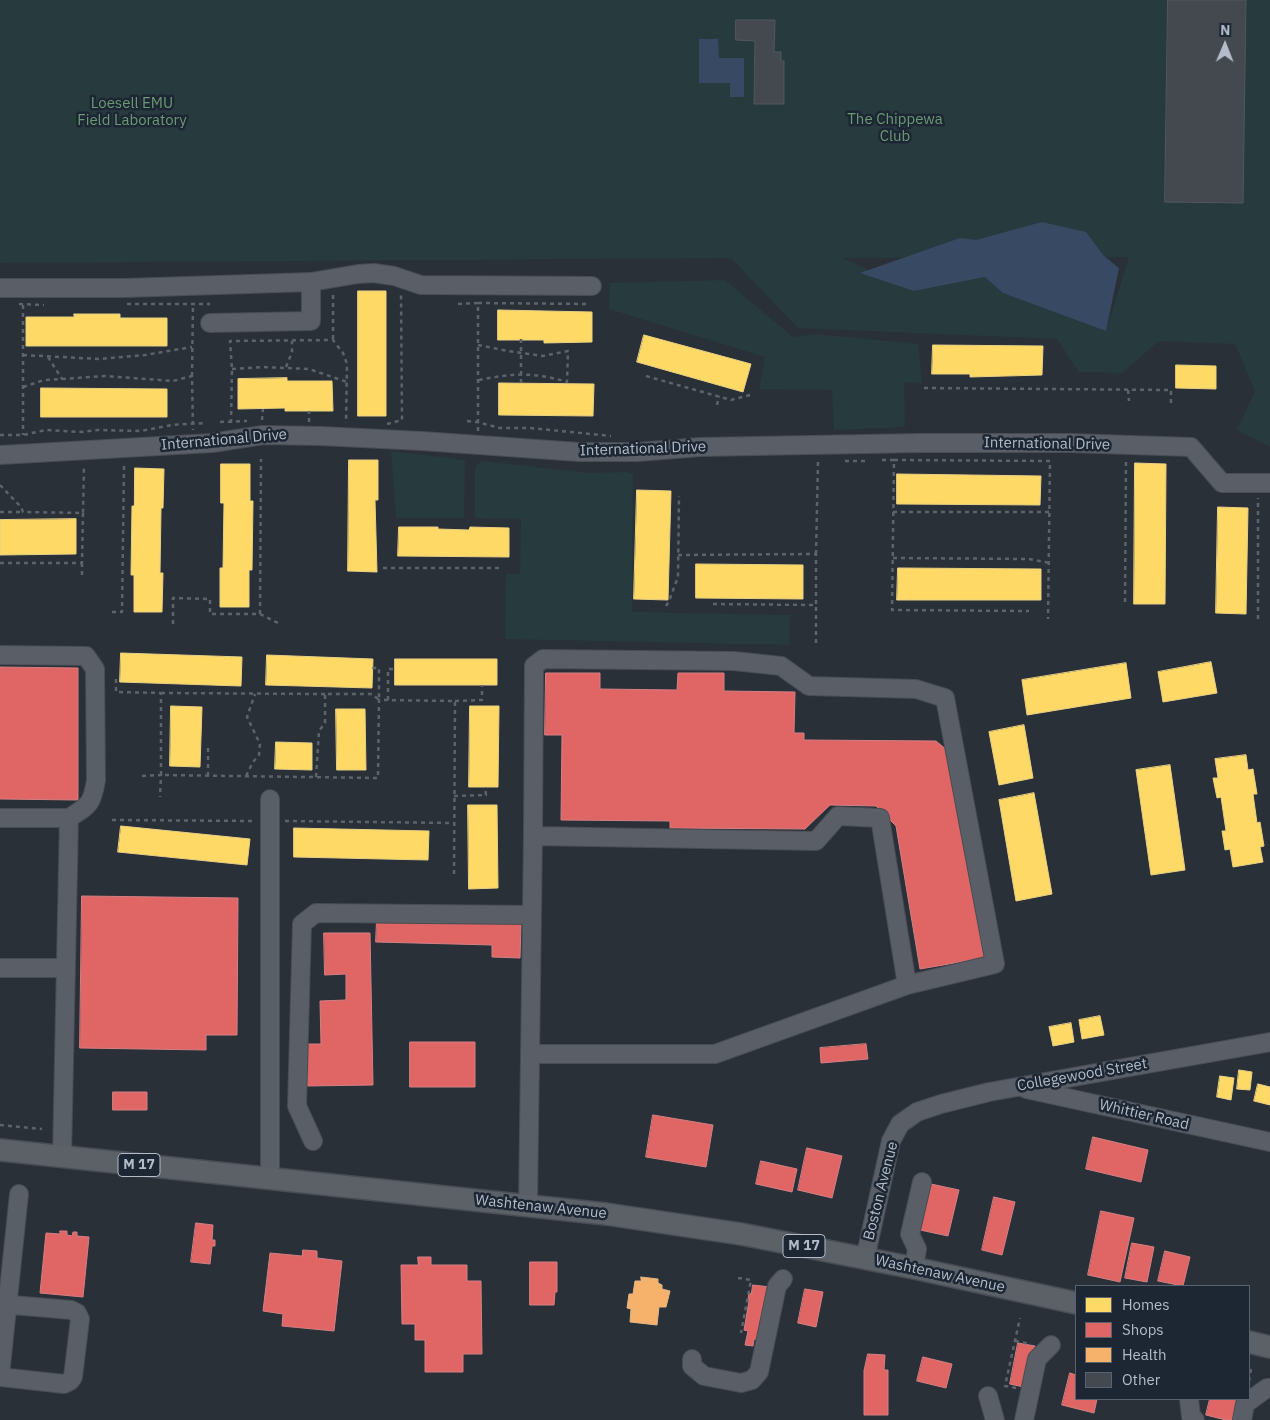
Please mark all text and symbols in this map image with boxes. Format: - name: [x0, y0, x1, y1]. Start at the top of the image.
- north arrow: [1200, 20, 1250, 70]
- text: N: [1220, 21, 1230, 39]
- park label: Loesell EMU Field Laboratory: [77, 95, 187, 130]
- park label: The Chippewa Club: [847, 111, 943, 146]
- street label: International Drive: [160, 426, 288, 454]
- street label: International Drive: [984, 434, 1110, 454]
- street label: International Drive: [580, 438, 706, 460]
- street label: Collegewood Street: [1016, 1055, 1148, 1095]
- street label: Whittier Road: [1097, 1096, 1191, 1134]
- street label: Boston Avenue: [860, 1140, 902, 1242]
- road number: M 17: [118, 1154, 160, 1176]
- street label: Washtenaw Avenue: [474, 1191, 608, 1223]
- road number: M 17: [783, 1234, 825, 1258]
- street label: Washtenaw Avenue: [874, 1251, 1006, 1297]
- legend: [1075, 1285, 1250, 1400]
- text: Homes: [1122, 1295, 1170, 1314]
- text: Shops: [1122, 1320, 1164, 1339]
- text: Health: [1122, 1345, 1167, 1364]
- text: Other: [1122, 1370, 1160, 1389]

